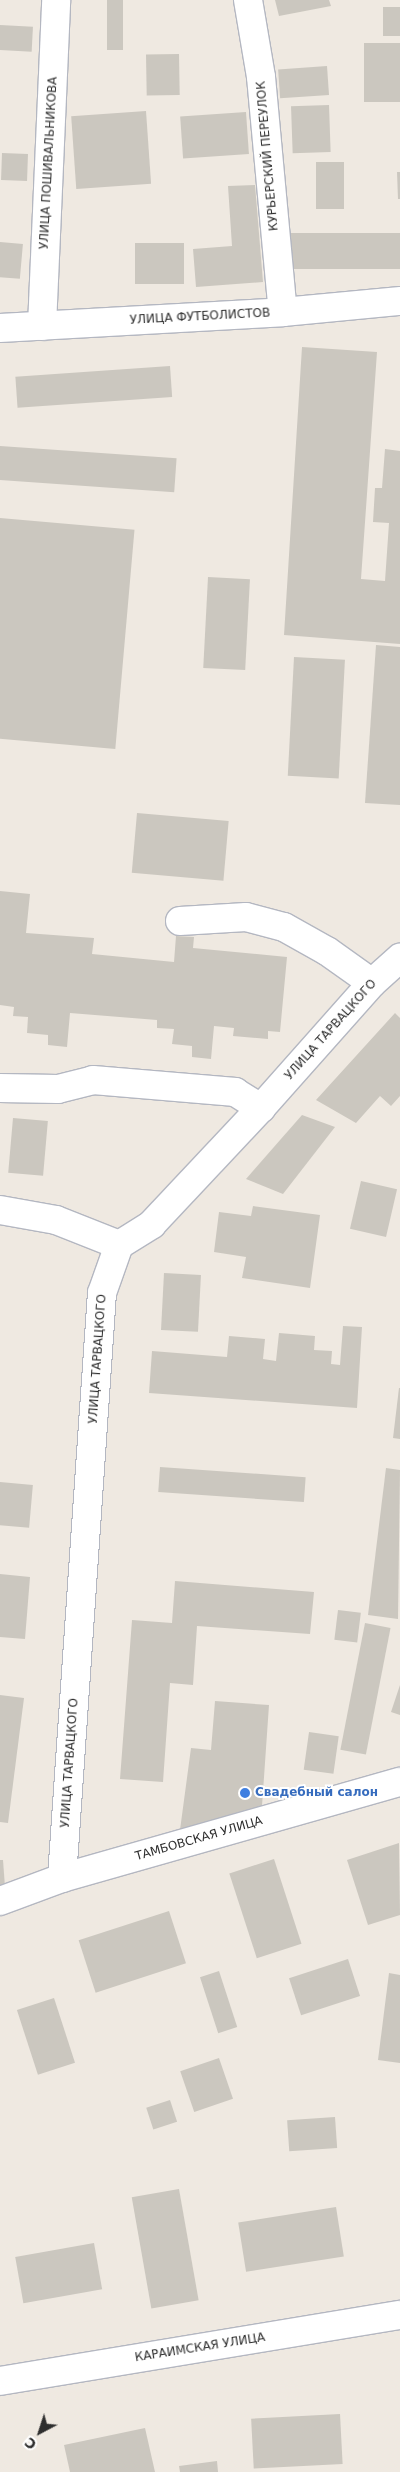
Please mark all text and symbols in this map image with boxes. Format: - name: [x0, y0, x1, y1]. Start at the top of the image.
- street label: УЛИЦА ПОШИВАЛЬНИКОВА: [37, 76, 61, 250]
- street label: КУРЬЕРСКИЙ ПЕРЕУЛОК: [254, 80, 282, 232]
- street label: УЛИЦА ФУТБОЛИСТОВ: [129, 306, 271, 328]
- street label: УЛИЦА ТАРВАЦКОГО: [282, 977, 380, 1083]
- street label: УЛИЦА ТАРВАЦКОГО: [86, 1294, 110, 1424]
- street label: УЛИЦА ТАРВАЦКОГО: [58, 1698, 82, 1828]
- place label: Свадебный салон: [255, 1786, 378, 1800]
- marker: Свадебный салон: [239, 1787, 251, 1799]
- street label: ТАМБОВСКАЯ УЛИЦА: [134, 1814, 264, 1864]
- street label: КАРАИМСКАЯ УЛИЦА: [134, 2331, 266, 2365]
- north arrow: [15, 2407, 65, 2457]
- text: С: [21, 2434, 39, 2453]

